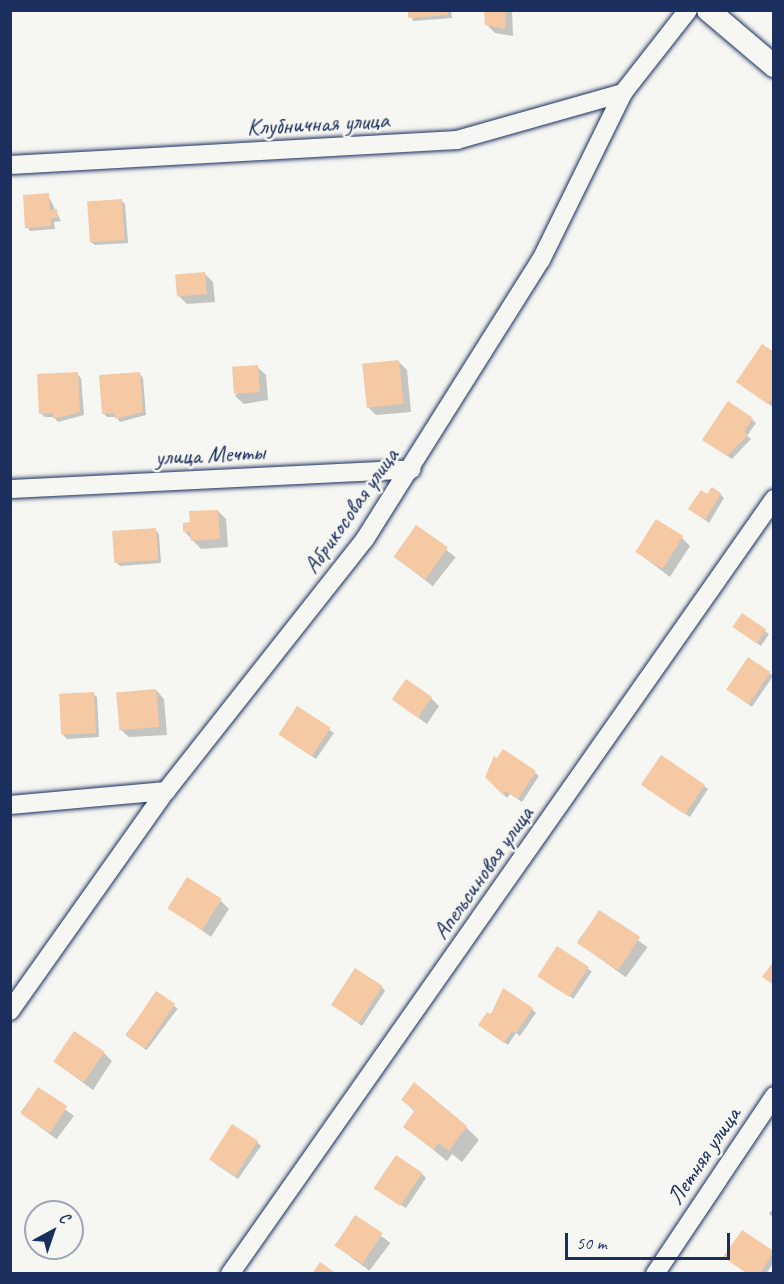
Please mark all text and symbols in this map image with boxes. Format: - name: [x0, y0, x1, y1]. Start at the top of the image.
- street label: Клубничная улица: [245, 106, 391, 142]
- street label: улица Мечты: [153, 438, 267, 472]
- street label: Абрикосовая улица: [297, 442, 405, 580]
- street label: Апельсиновая улица: [426, 800, 540, 946]
- street label: Летняя улица: [661, 1102, 747, 1210]
- north arrow: [24, 1200, 84, 1260]
- text: С: [55, 1208, 74, 1228]
- scale bar: [568, 1221, 733, 1259]
- text: 50 m: [576, 1232, 607, 1254]

